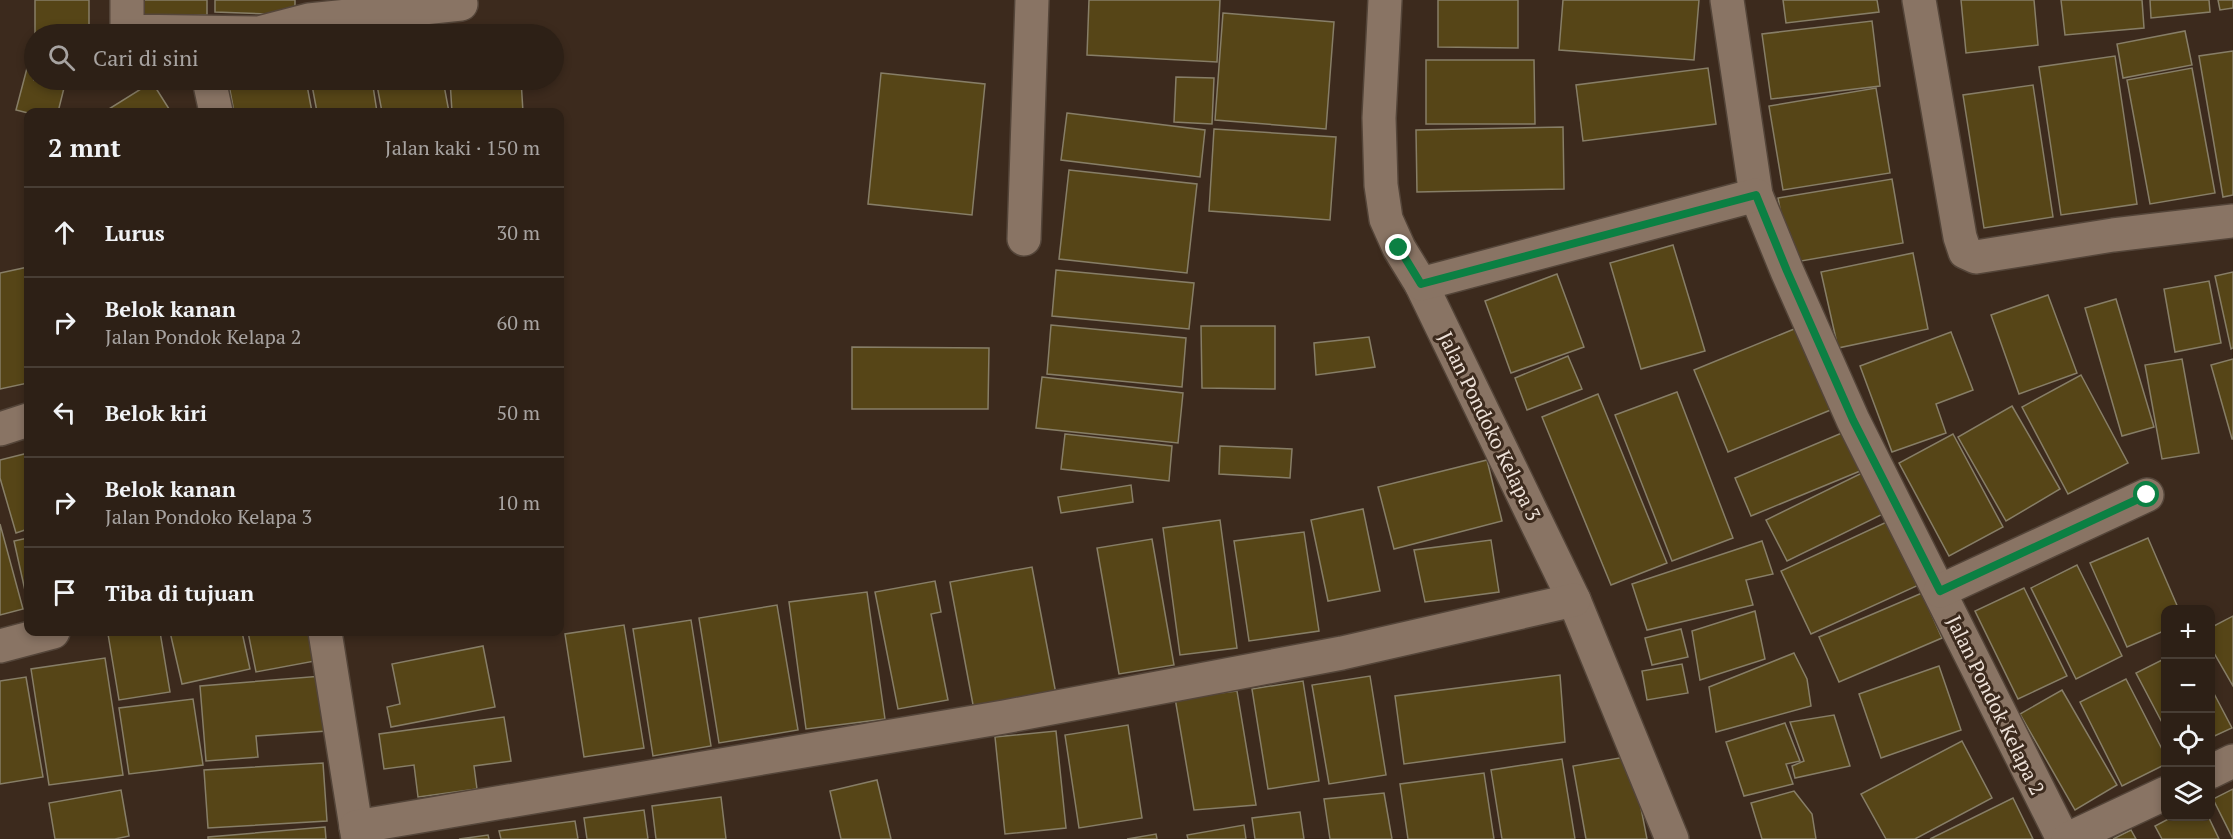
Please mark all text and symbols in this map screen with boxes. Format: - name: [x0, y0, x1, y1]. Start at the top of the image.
- search box: [24, 24, 564, 90]
- icon: search: [45, 41, 78, 74]
- text: Cari di sini: [93, 43, 199, 72]
- text: 2 mnt: [48, 130, 121, 164]
- text: Jalan kaki · 150 m: [385, 134, 540, 161]
- icon: ahead: [48, 216, 81, 249]
- text: Lurus: [105, 218, 165, 247]
- text: 30 m: [497, 219, 540, 246]
- route end: [1385, 234, 1411, 260]
- text: Belok kanan: [105, 294, 236, 323]
- icon: right: [48, 306, 81, 339]
- text: 60 m: [497, 309, 540, 336]
- text: Jalan Pondok Kelapa 2: [105, 323, 301, 350]
- street label: Jalan Pondoko Kelapa 3: [1432, 327, 1548, 525]
- icon: left: [48, 396, 81, 429]
- text: Belok kiri: [105, 398, 207, 427]
- text: 50 m: [497, 399, 540, 426]
- text: Belok kanan: [105, 474, 236, 503]
- route start: [2133, 481, 2159, 507]
- icon: right: [48, 486, 81, 519]
- text: 10 m: [497, 489, 540, 516]
- text: Jalan Pondoko Kelapa 3: [105, 503, 312, 530]
- icon: arrive: [48, 576, 81, 609]
- text: Tiba di tujuan: [105, 578, 254, 607]
- map controls: [2161, 605, 2215, 821]
- button: +: [2161, 605, 2215, 659]
- street label: Jalan Pondok Kelapa 2: [1941, 611, 2051, 799]
- button: −: [2161, 659, 2215, 713]
- button: locate: [2161, 713, 2215, 767]
- button: layers: [2161, 767, 2215, 821]

